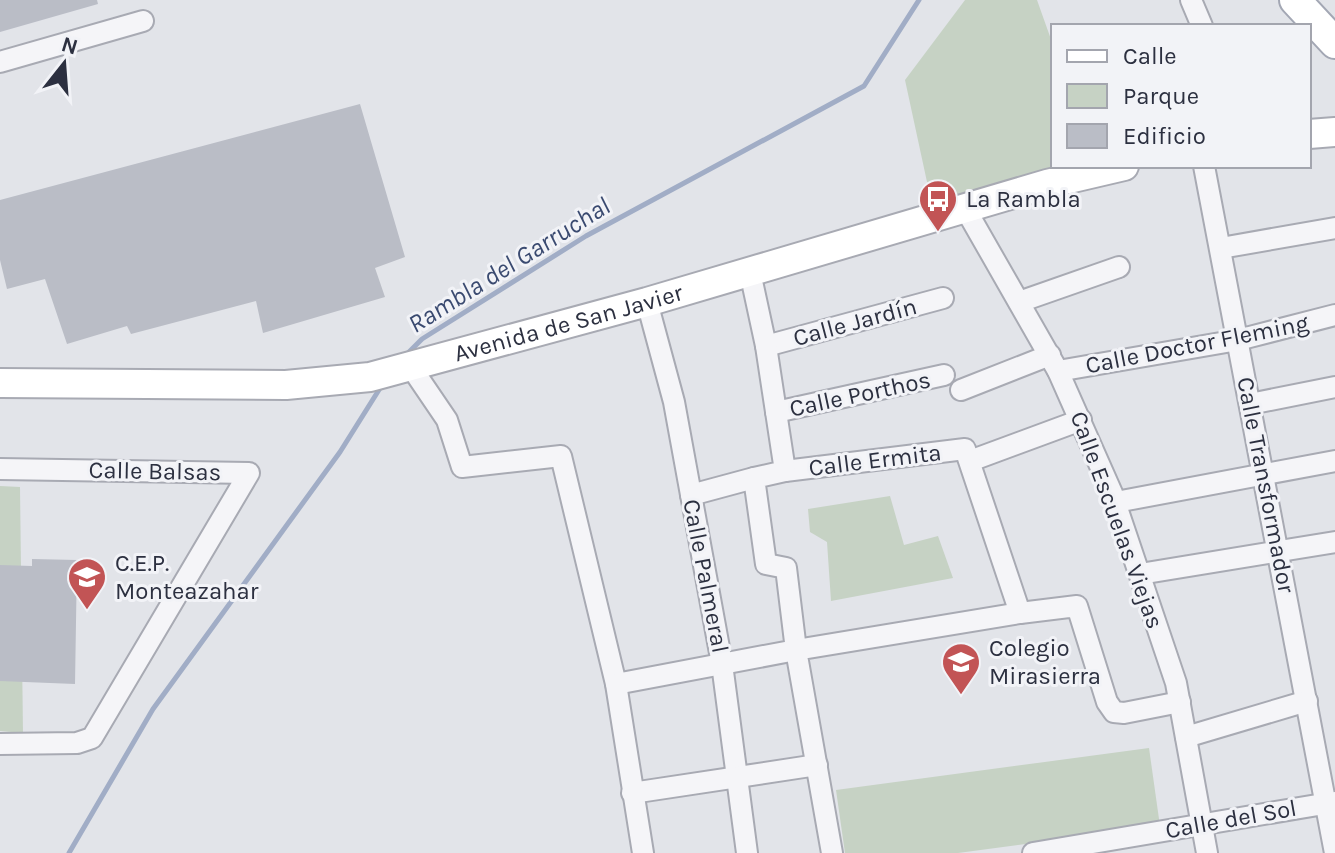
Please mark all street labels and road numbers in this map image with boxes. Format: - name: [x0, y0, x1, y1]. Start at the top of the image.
- street label: Avenida de San Javier: [451, 278, 686, 368]
- street label: Calle Jardín: [790, 292, 920, 352]
- street label: Calle Doctor Fleming: [1083, 309, 1311, 379]
- street label: Calle Porthos: [787, 365, 933, 423]
- street label: Calle Transformador: [1231, 375, 1301, 596]
- street label: Calle Escuelas Viejas: [1065, 407, 1169, 633]
- street label: Calle Ermita: [807, 438, 943, 482]
- street label: Calle Balsas: [88, 456, 222, 486]
- street label: Calle Palmeral: [677, 497, 735, 655]
- street label: Calle del Sol: [1163, 794, 1299, 844]

